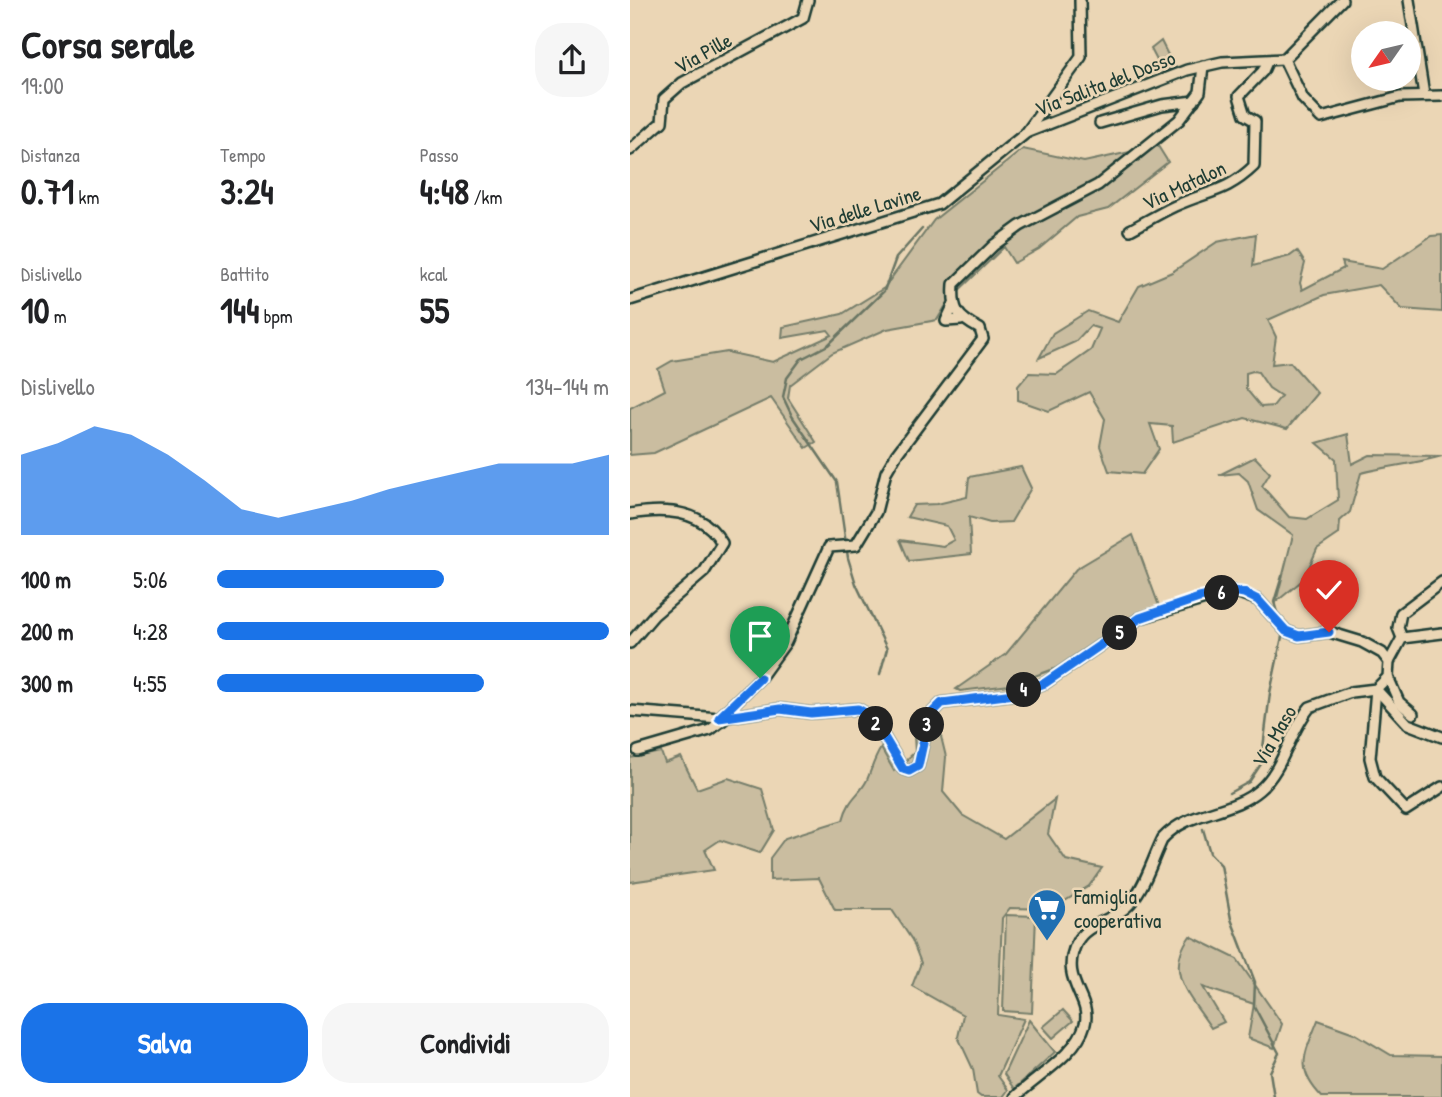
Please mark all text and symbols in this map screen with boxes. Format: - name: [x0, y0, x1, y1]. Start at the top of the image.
- text: Corsa serale: [21, 18, 195, 70]
- north arrow: [1351, 21, 1421, 91]
- map controls: [1351, 21, 1421, 91]
- button: share: [535, 23, 609, 97]
- street label: Via Pille: [669, 25, 737, 81]
- street label: Via Salita del Dosso: [1031, 43, 1179, 123]
- text: 19:00: [21, 70, 64, 101]
- text: Distanza: [21, 142, 80, 168]
- text: Tempo: [220, 142, 266, 168]
- text: Passo: [420, 142, 459, 168]
- street label: Via Matalon: [1137, 153, 1231, 217]
- text: 0.71: [21, 168, 74, 215]
- text: 3:24: [220, 168, 274, 215]
- text: 4:48: [420, 168, 469, 215]
- street label: Via delle Lavine: [806, 178, 924, 240]
- text: km: [74, 184, 99, 210]
- text: /km: [469, 184, 502, 210]
- text: Dislivello: [21, 261, 82, 287]
- text: Battito: [220, 261, 269, 287]
- text: kcal: [420, 261, 447, 287]
- text: 10: [21, 287, 49, 334]
- text: 144: [220, 287, 259, 334]
- text: 55: [420, 287, 449, 334]
- text: m: [49, 303, 67, 329]
- text: bpm: [259, 303, 293, 329]
- text: Dislivello: [21, 371, 95, 402]
- text: 134–144 m: [526, 371, 609, 402]
- pin: [1299, 560, 1359, 632]
- text: 100 m: [21, 564, 71, 595]
- text: 5:06: [133, 564, 168, 595]
- icon: check: [1310, 571, 1348, 609]
- pin: 6: [1204, 576, 1240, 610]
- text: 6: [1218, 579, 1225, 605]
- pin: [730, 606, 790, 678]
- text: 200 m: [21, 616, 73, 647]
- text: 4:28: [133, 616, 168, 647]
- pin: 5: [1102, 616, 1138, 650]
- icon: arrive: [741, 617, 779, 655]
- text: 5: [1115, 619, 1124, 645]
- text: 300 m: [21, 668, 73, 699]
- text: 4:55: [133, 668, 166, 699]
- pin: 4: [1006, 672, 1042, 708]
- text: 4: [1020, 676, 1027, 702]
- street label: Via Maso: [1245, 700, 1303, 772]
- pin: 2: [859, 706, 894, 742]
- pin: 3: [910, 708, 944, 742]
- text: 2: [871, 710, 880, 736]
- text: 3: [922, 711, 931, 737]
- place label: Famiglia cooperativa: [1073, 882, 1161, 935]
- supermarket icon: Famiglia cooperativa: [1026, 887, 1068, 942]
- button: Salva: [21, 1003, 308, 1083]
- button: Condividi: [322, 1003, 609, 1083]

